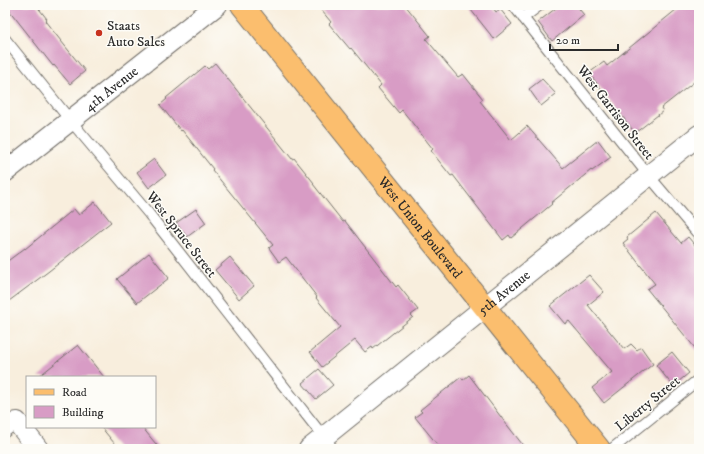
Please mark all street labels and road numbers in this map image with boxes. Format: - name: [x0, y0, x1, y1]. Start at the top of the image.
- street label: West Garrison Street: [572, 61, 658, 164]
- street label: 4th Avenue: [81, 62, 142, 116]
- street label: West Union Boulevard: [373, 172, 466, 282]
- street label: West Spruce Street: [141, 187, 221, 282]
- street label: 5th Avenue: [474, 266, 534, 320]
- street label: Liberty Street: [611, 372, 684, 435]

